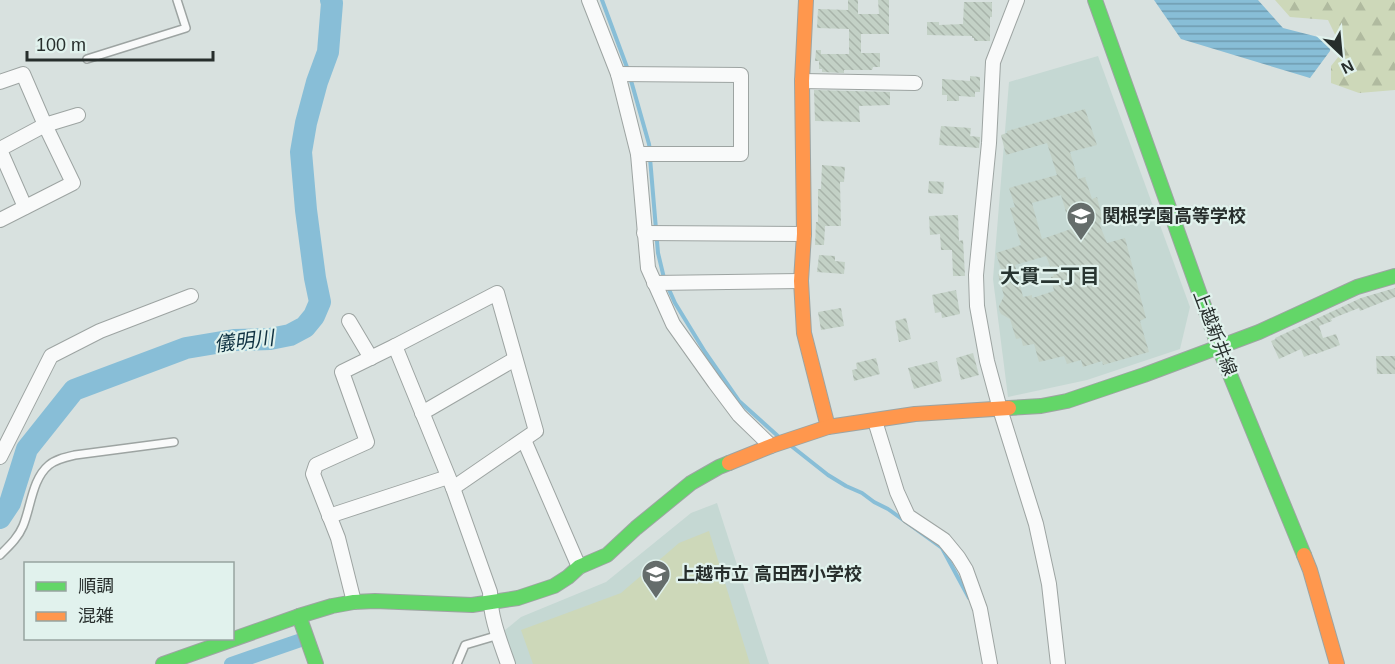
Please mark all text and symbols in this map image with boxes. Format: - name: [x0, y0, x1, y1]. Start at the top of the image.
- scale bar: [27, 24, 213, 62]
- north arrow: [1311, 24, 1371, 84]
- text: 100 m: [36, 35, 86, 55]
- text: N: [1338, 57, 1356, 77]
- school or university icon: 関根学園高等学校: [1065, 200, 1097, 242]
- place label: 関根学園高等学校: [1102, 206, 1246, 226]
- district label: 大貫二丁目: [1000, 265, 1100, 287]
- street label: 上越新井線: [1190, 287, 1240, 379]
- water label: 儀明川: [213, 326, 277, 356]
- school or university icon: 上越市立 高田西小学校: [640, 558, 672, 600]
- legend: [24, 562, 234, 640]
- place label: 上越市立 高田西小学校: [677, 564, 862, 584]
- text: 順調: [78, 576, 114, 596]
- text: 混雑: [78, 606, 114, 626]

